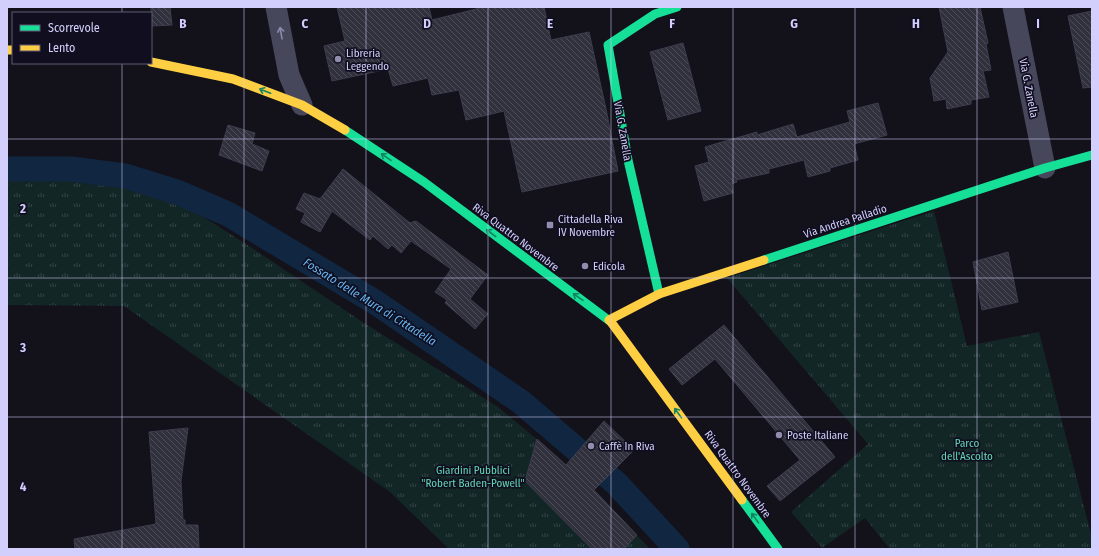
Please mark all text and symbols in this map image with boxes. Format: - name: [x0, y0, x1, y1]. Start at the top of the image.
- legend: [12, 12, 152, 64]
- text: B: [179, 16, 187, 31]
- text: C: [302, 16, 309, 31]
- text: D: [423, 16, 431, 31]
- text: E: [547, 16, 553, 31]
- text: F: [669, 16, 675, 31]
- text: G: [790, 16, 798, 31]
- text: H: [912, 16, 920, 31]
- text: I: [1036, 16, 1040, 31]
- text: Scorrevole: [48, 21, 100, 35]
- one-way arrow: [276, 27, 284, 40]
- text: Lento: [48, 41, 75, 55]
- place label: Libreria Leggendo: [346, 47, 389, 73]
- marker: Libreria Leggendo: [333, 54, 343, 64]
- street label: Via G. Zanella: [1016, 57, 1041, 119]
- one-way arrow: [260, 87, 272, 95]
- street label: Via G. Zanella: [611, 100, 634, 162]
- one-way arrow: [381, 152, 392, 161]
- text: 2: [19, 201, 26, 216]
- street label: Riva Quattro Novembre: [470, 201, 561, 274]
- street label: Via Andrea Palladio: [802, 202, 889, 241]
- place label: Cittadella Riva IV Novembre: [558, 213, 623, 239]
- marker: Cittadella Riva IV Novembre: [545, 220, 555, 230]
- one-way arrow: [486, 229, 497, 238]
- water label: Fossato delle Mura di Cittadella: [301, 255, 439, 349]
- place label: Edicola: [593, 260, 625, 273]
- marker: Edicola: [580, 261, 590, 271]
- one-way arrow: [572, 293, 583, 301]
- text: 3: [19, 340, 26, 355]
- one-way arrow: [674, 408, 682, 419]
- street label: Riva Quattro Novembre: [702, 428, 774, 520]
- place label: Poste Italiane: [787, 429, 848, 442]
- marker: Poste Italiane: [774, 430, 784, 440]
- park label: Parco dell'Ascolto: [941, 437, 993, 463]
- place label: Caffè In Riva: [599, 440, 655, 453]
- marker: Caffè In Riva: [586, 441, 596, 451]
- park label: Giardini Pubblici "Robert Baden-Powell": [421, 464, 525, 490]
- text: 4: [20, 479, 27, 494]
- one-way arrow: [751, 512, 759, 523]

